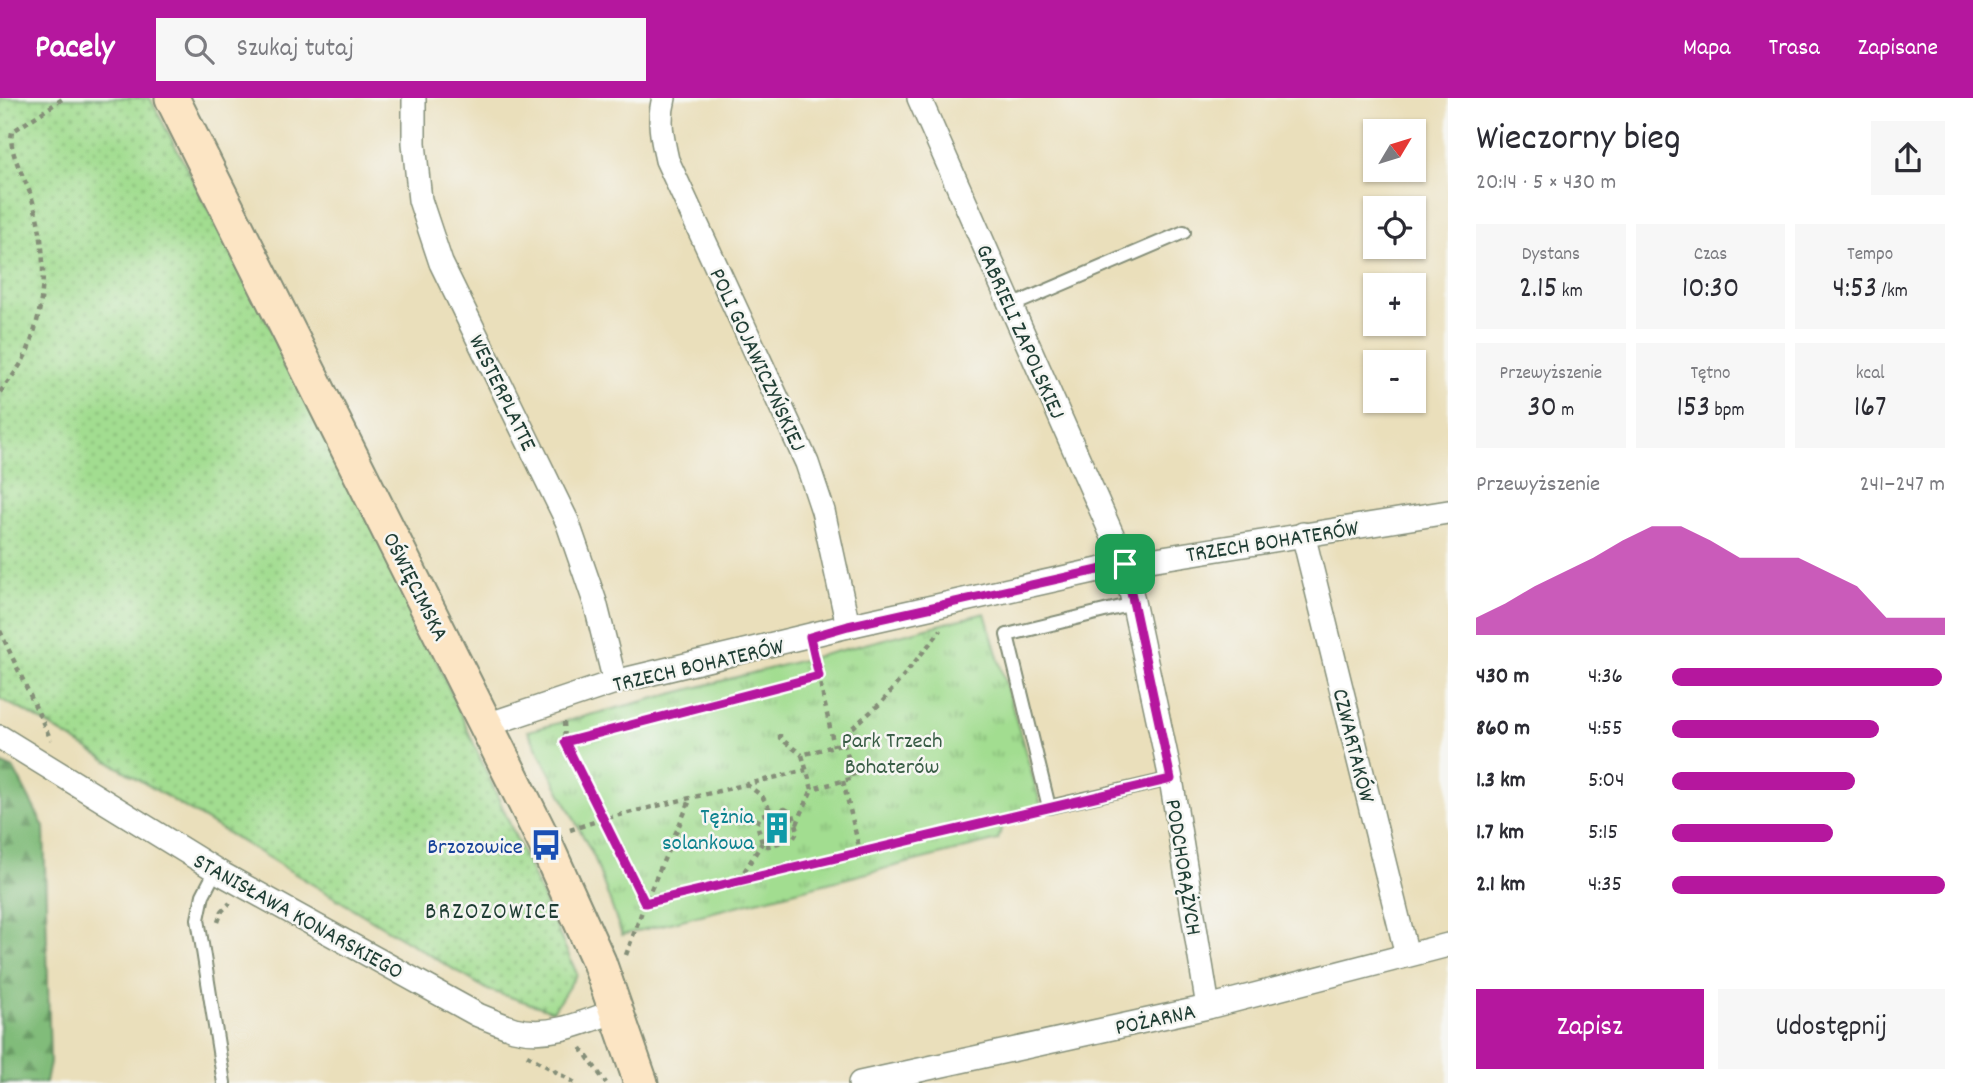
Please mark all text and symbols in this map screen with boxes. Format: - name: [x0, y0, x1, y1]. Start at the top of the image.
- search box: [156, 18, 646, 81]
- text: Pacely: [35, 26, 114, 73]
- icon: search: [180, 30, 218, 68]
- text: Szukaj tutaj: [236, 31, 354, 68]
- text: Mapa: [1683, 32, 1731, 66]
- text: Trasa: [1769, 32, 1820, 66]
- text: Zapisane: [1858, 32, 1938, 66]
- text: Wieczorny bieg: [1476, 113, 1681, 168]
- north arrow: [1363, 119, 1426, 182]
- map controls: [1363, 119, 1426, 413]
- button: share: [1871, 121, 1945, 195]
- text: 20:14 · 5 × 430 m: [1476, 167, 1616, 200]
- button: locate: [1363, 196, 1426, 259]
- street label: GABRIELI ZAPOLSKIEJ: [965, 240, 1072, 425]
- text: Dystans: [1522, 242, 1580, 269]
- text: Czas: [1694, 242, 1727, 269]
- text: Tempo: [1847, 242, 1893, 269]
- street label: POLI GOJAWICZYŃSKIEJ: [699, 263, 813, 458]
- text: 2.15: [1519, 269, 1558, 312]
- text: 10:30: [1682, 269, 1739, 312]
- text: 4:53: [1833, 269, 1877, 312]
- button: +: [1363, 273, 1426, 336]
- text: km: [1558, 279, 1583, 306]
- text: /km: [1877, 279, 1908, 306]
- street label: WESTERPLATTE: [458, 330, 544, 458]
- button: −: [1363, 350, 1426, 413]
- text: Przewyższenie: [1500, 361, 1602, 388]
- text: Tętno: [1690, 361, 1731, 388]
- text: kcal: [1856, 361, 1885, 388]
- text: 30: [1527, 388, 1557, 431]
- text: 153: [1676, 388, 1710, 431]
- text: 167: [1854, 388, 1887, 431]
- text: m: [1557, 398, 1574, 425]
- text: bpm: [1710, 398, 1745, 425]
- text: Przewyższenie: [1476, 469, 1600, 502]
- text: 241–247 m: [1859, 469, 1945, 502]
- street label: TRZECH BOHATERÓW: [1184, 513, 1362, 573]
- street label: OŚWIĘCIMSKA: [372, 527, 456, 648]
- pin: [1095, 534, 1155, 594]
- icon: arrive: [1106, 545, 1144, 583]
- street label: TRZECH BOHATERÓW: [610, 632, 788, 703]
- text: 430 m: [1476, 661, 1529, 694]
- text: 4:36: [1588, 661, 1623, 694]
- street label: CZWARTAKÓW: [1321, 685, 1382, 807]
- text: 860 m: [1476, 713, 1530, 746]
- text: 4:55: [1588, 713, 1623, 746]
- park label: Park Trzech Bohaterów: [842, 726, 942, 785]
- text: 1.3 km: [1476, 765, 1526, 798]
- text: 5:04: [1588, 765, 1625, 798]
- street label: PODCHORĄŻYCH: [1154, 797, 1209, 938]
- place label: Tężnia solankowa: [662, 802, 755, 861]
- building icon: Tężnia solankowa: [760, 811, 794, 845]
- text: 1.7 km: [1476, 817, 1524, 850]
- text: 5:15: [1588, 817, 1618, 850]
- bus stop icon: Brzozowice: [529, 828, 563, 862]
- place label: Brzozowice: [427, 832, 523, 865]
- street label: STANISŁAWA KONARSKIEGO: [186, 846, 408, 990]
- text: 2.1 km: [1476, 869, 1525, 902]
- text: 4:35: [1588, 869, 1622, 902]
- district label: BRZOZOWICE: [425, 896, 561, 930]
- button: Zapisz: [1476, 989, 1704, 1069]
- button: Udostępnij: [1718, 989, 1945, 1069]
- street label: POŻARNA: [1112, 997, 1199, 1046]

